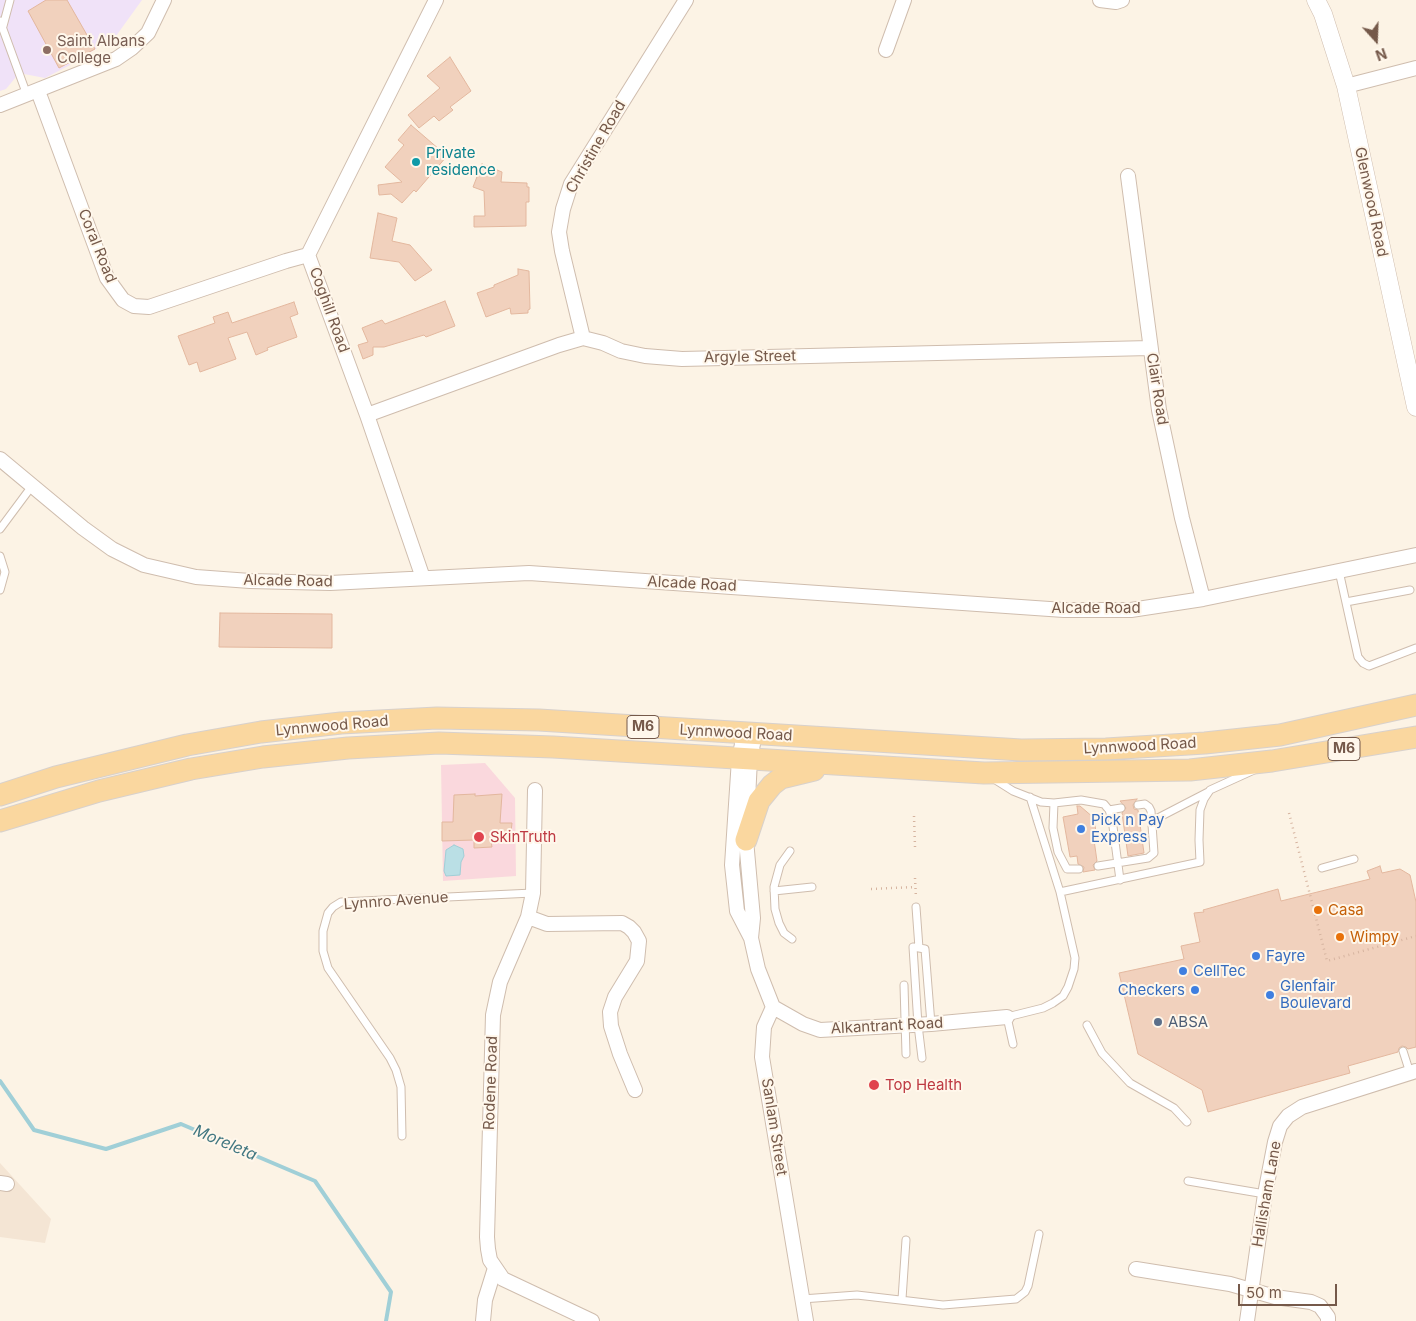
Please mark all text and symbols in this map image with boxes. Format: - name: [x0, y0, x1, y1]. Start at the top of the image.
- north arrow: [1351, 15, 1401, 65]
- place label: Saint Albans College: [57, 32, 145, 67]
- marker: Saint Albans College: [41, 44, 53, 56]
- text: N: [1373, 45, 1389, 64]
- street label: Christine Road: [562, 98, 630, 196]
- place label: Private residence: [426, 144, 496, 179]
- street label: Glenwood Road: [1351, 145, 1391, 259]
- marker: Private residence: [410, 156, 422, 168]
- street label: Coral Road: [74, 206, 120, 286]
- street label: Coghill Road: [305, 265, 353, 355]
- street label: Argyle Street: [704, 347, 796, 367]
- street label: Clair Road: [1142, 352, 1172, 426]
- street label: Alcade Road: [243, 571, 333, 591]
- street label: Alcade Road: [647, 573, 737, 595]
- street label: Alcade Road: [1051, 599, 1141, 617]
- street label: Lynnwood Road: [275, 712, 389, 740]
- road number: M6: [627, 716, 659, 739]
- street label: Lynnwood Road: [679, 721, 793, 745]
- street label: Lynnwood Road: [1083, 734, 1197, 758]
- road number: M6: [1328, 738, 1360, 761]
- place label: Pick n Pay Express: [1091, 811, 1165, 846]
- marker: Pick n Pay Express: [1075, 823, 1087, 835]
- place label: SkinTruth: [490, 828, 556, 846]
- marker: SkinTruth: [472, 830, 486, 844]
- street label: Lynnro Avenue: [343, 888, 449, 914]
- place label: Casa: [1328, 901, 1364, 919]
- marker: Casa: [1312, 904, 1324, 916]
- place label: Wimpy: [1350, 928, 1399, 946]
- marker: Wimpy: [1334, 931, 1346, 943]
- place label: Fayre: [1266, 947, 1305, 965]
- marker: Fayre: [1250, 950, 1262, 962]
- place label: CellTec: [1193, 962, 1246, 980]
- marker: CellTec: [1177, 965, 1189, 977]
- place label: Glenfair Boulevard: [1280, 977, 1351, 1012]
- place label: Checkers: [1118, 981, 1185, 999]
- marker: Checkers: [1189, 984, 1201, 996]
- marker: Glenfair Boulevard: [1264, 989, 1276, 1001]
- place label: ABSA: [1168, 1013, 1208, 1031]
- street label: Alkantrant Road: [830, 1014, 944, 1038]
- marker: ABSA: [1152, 1016, 1164, 1028]
- street label: Rodene Road: [480, 1036, 502, 1130]
- place label: Top Health: [885, 1076, 962, 1094]
- street label: Sanlam Street: [757, 1077, 791, 1177]
- marker: Top Health: [867, 1078, 881, 1092]
- water label: Moreleta: [190, 1121, 260, 1165]
- street label: Hallisham Lane: [1249, 1139, 1285, 1249]
- scale bar: [1241, 1274, 1340, 1306]
- text: 50 m: [1246, 1283, 1282, 1302]

